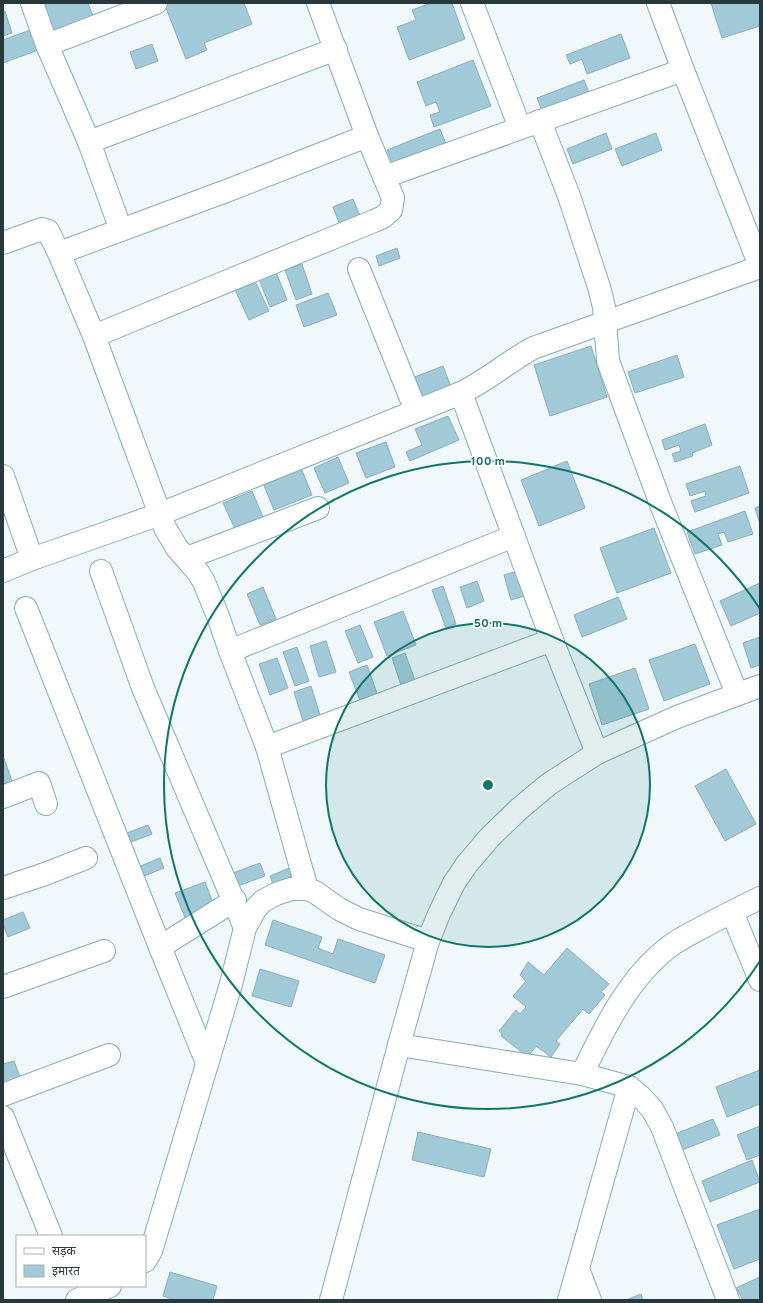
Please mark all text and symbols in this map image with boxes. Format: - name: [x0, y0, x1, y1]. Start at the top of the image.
- text: 100 m: [471, 454, 505, 470]
- text: 50 m: [474, 616, 502, 632]
- centre of rings: [481, 778, 495, 792]
- legend: [16, 1235, 146, 1287]
- text: सड़क: [52, 1244, 77, 1260]
- text: इमारत: [52, 1264, 81, 1280]

